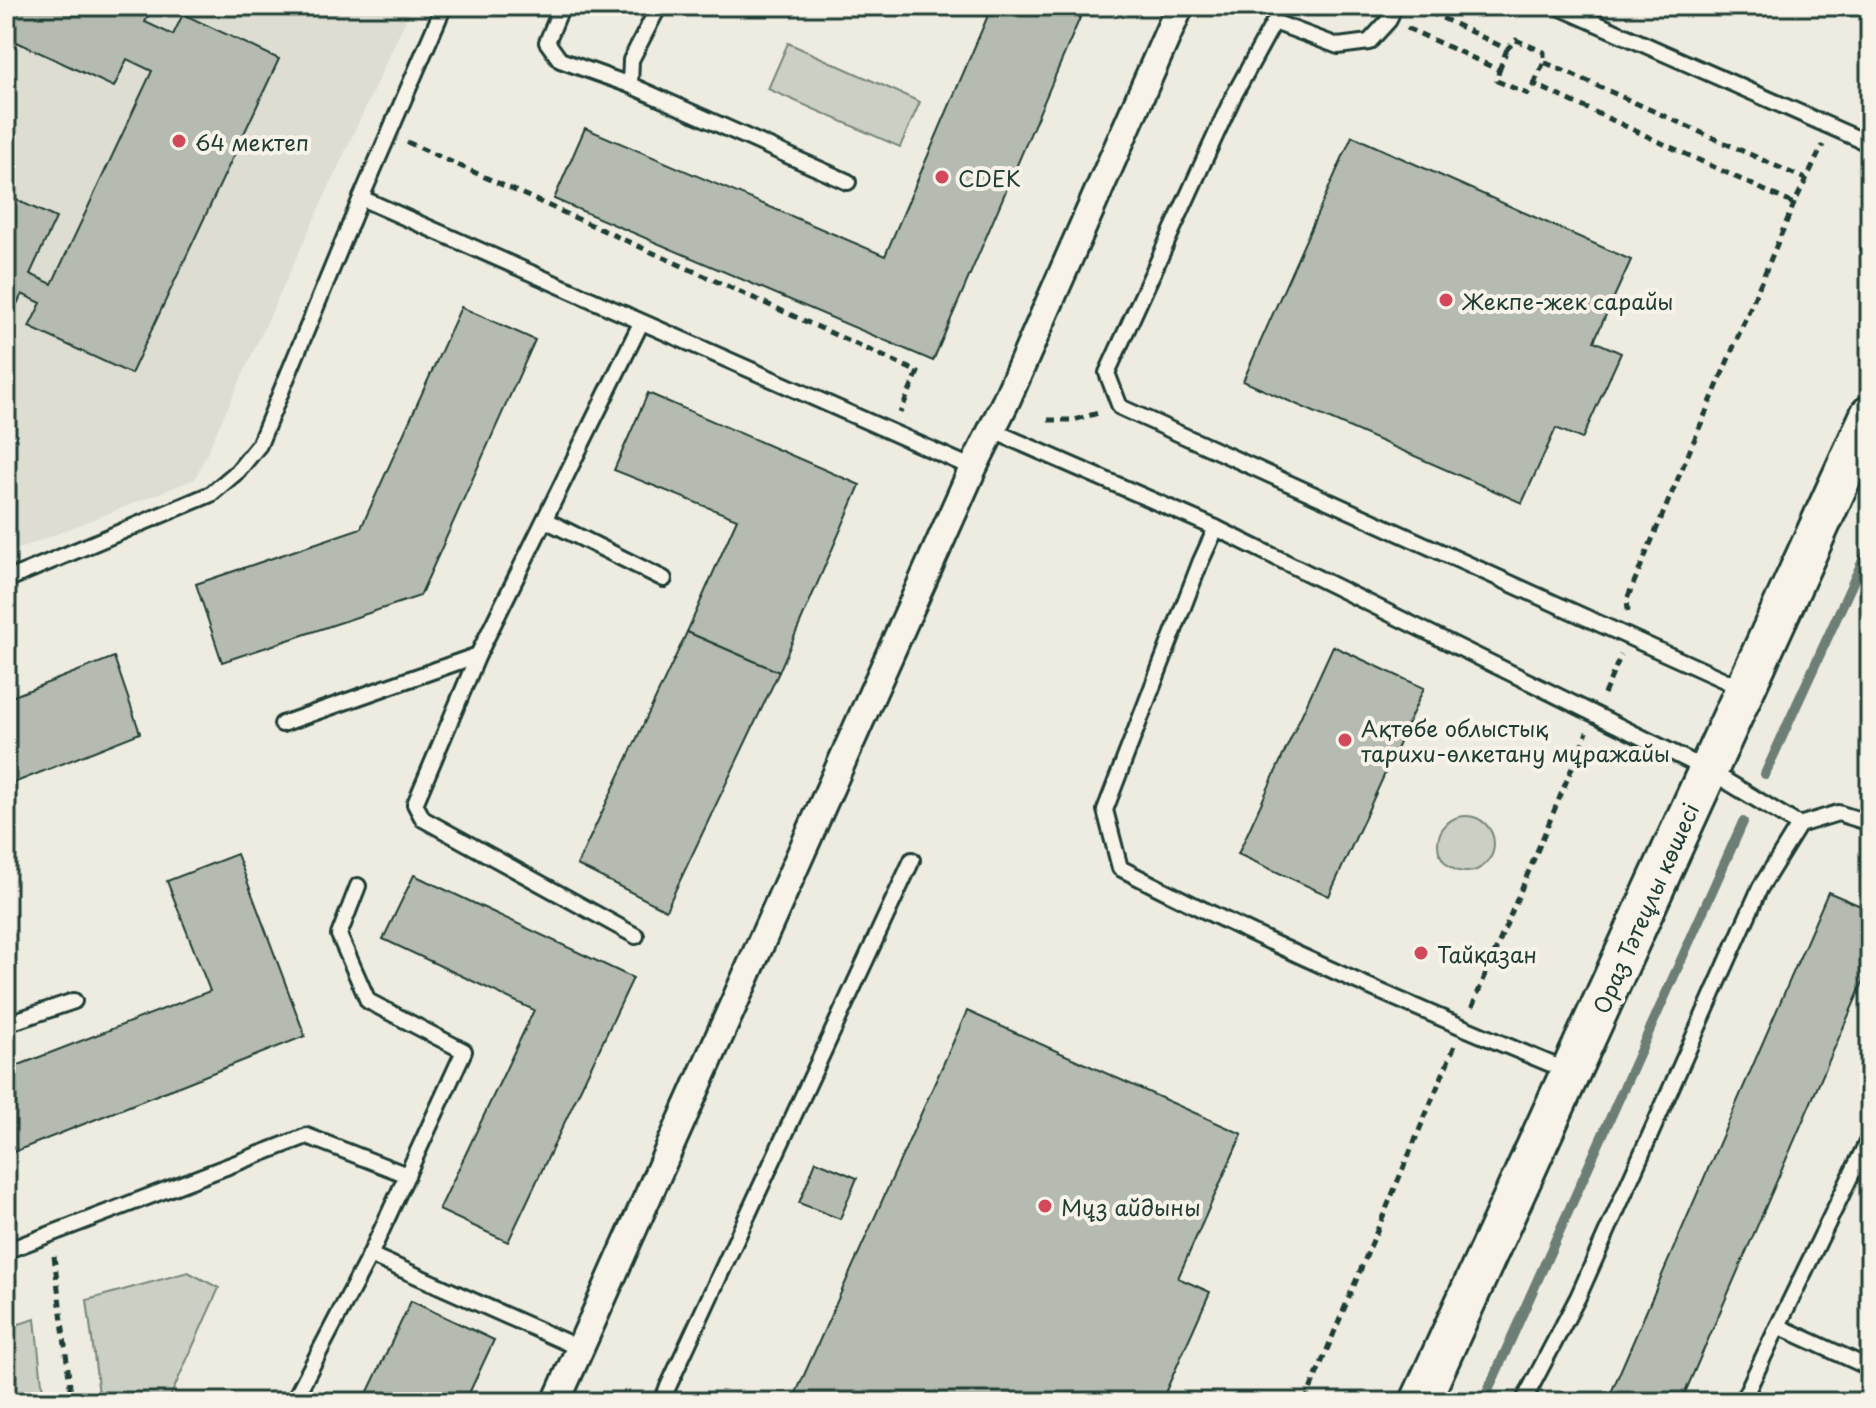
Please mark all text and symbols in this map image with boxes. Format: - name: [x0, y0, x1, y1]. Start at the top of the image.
- place label: 64 мектеп: [195, 125, 309, 158]
- marker: 64 мектеп: [170, 132, 188, 150]
- place label: CDEK: [958, 161, 1021, 194]
- marker: CDEK: [933, 168, 951, 186]
- place label: Жекпе-жек сарайы: [1462, 284, 1673, 317]
- marker: Жекпе-жек сарайы: [1437, 291, 1455, 309]
- place label: Ақтөбе облыстық тарихи-өлкетану мұражайы: [1361, 711, 1670, 769]
- marker: Ақтөбе облыстық тарихи-өлкетану мұражайы: [1336, 731, 1354, 749]
- street label: Ораз Тәтеұлы көшесі: [1584, 797, 1706, 1019]
- place label: Тайқазан: [1437, 937, 1537, 970]
- marker: Тайқазан: [1412, 944, 1430, 962]
- place label: Мұз айдыны: [1061, 1190, 1201, 1223]
- marker: Мұз айдыны: [1036, 1197, 1054, 1215]

